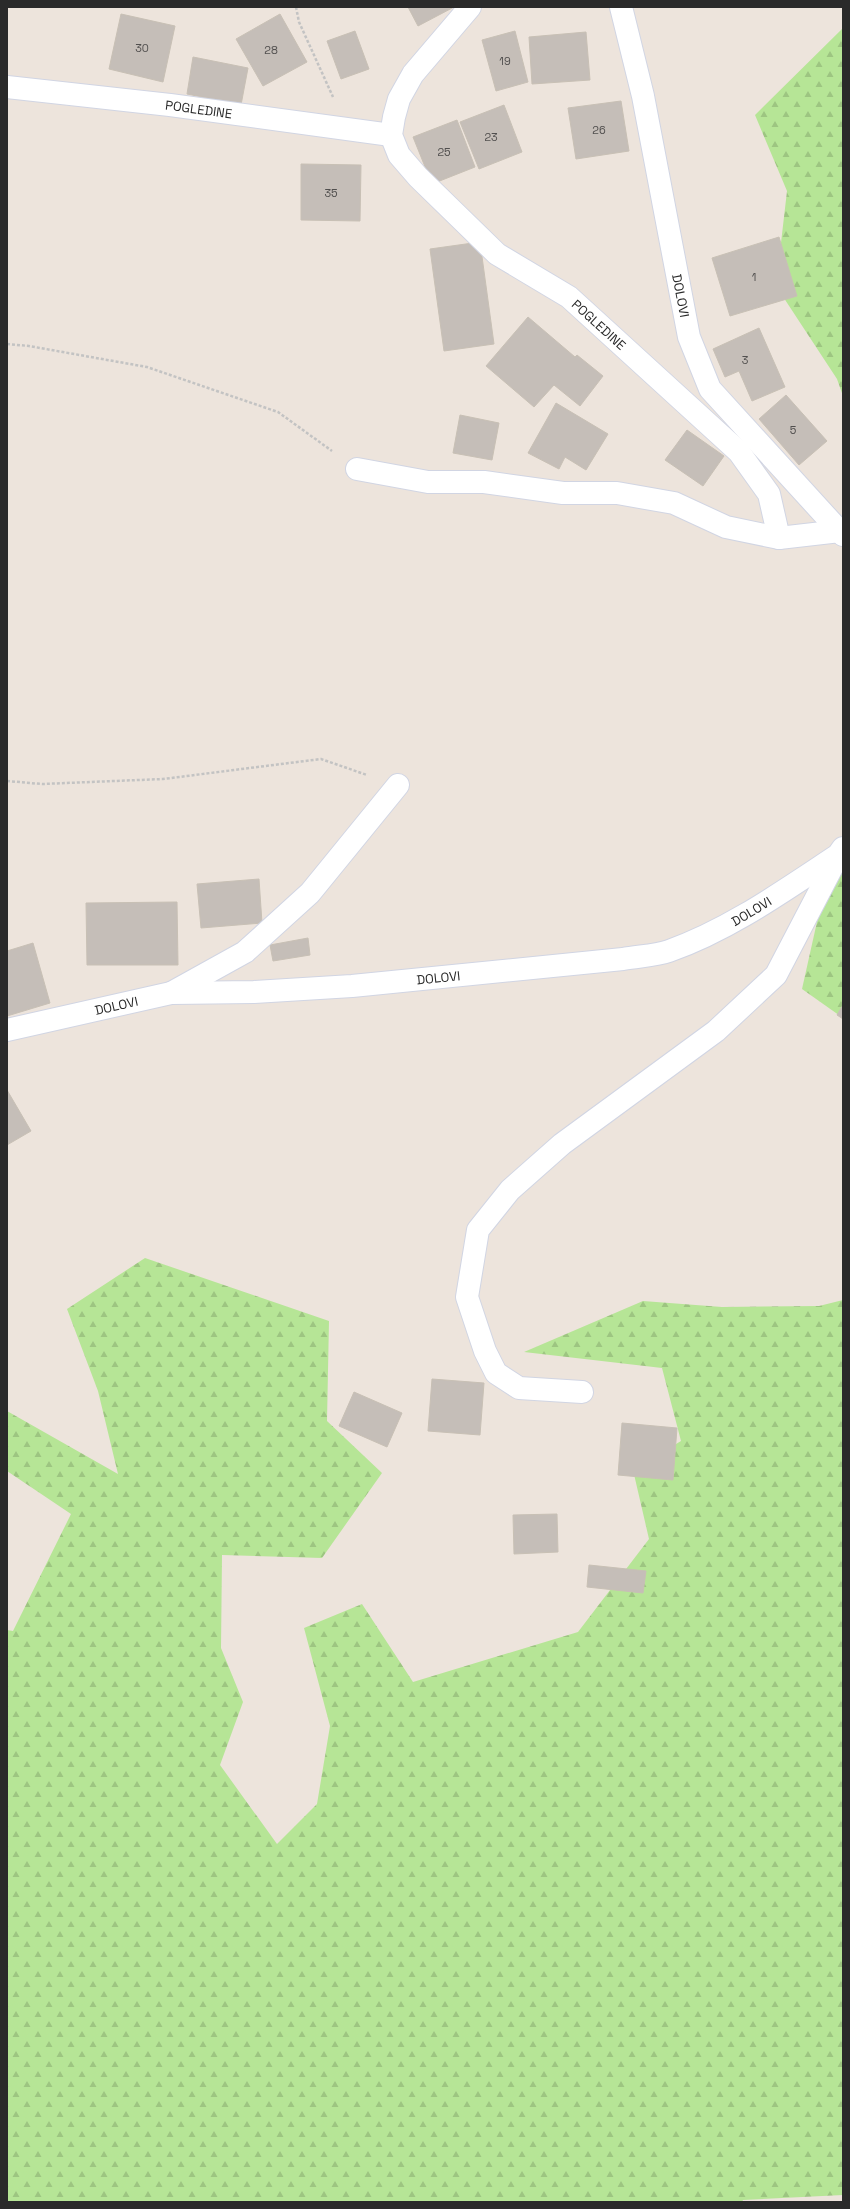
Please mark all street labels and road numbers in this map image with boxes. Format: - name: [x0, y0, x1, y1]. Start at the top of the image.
- street label: POGLEDINE: [164, 96, 233, 122]
- street label: DOLOVI: [669, 273, 694, 319]
- street label: POGLEDINE: [568, 295, 630, 353]
- street label: DOLOVI: [728, 892, 775, 929]
- street label: DOLOVI: [416, 967, 461, 988]
- street label: DOLOVI: [93, 992, 140, 1018]

